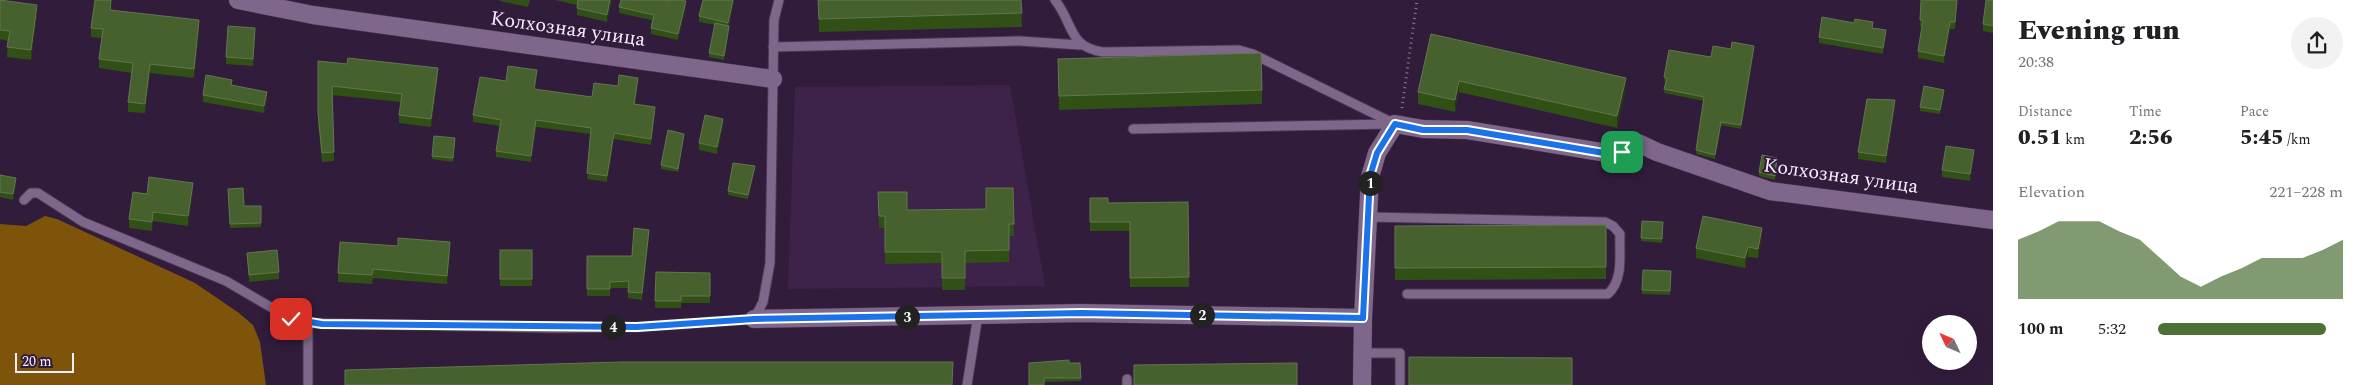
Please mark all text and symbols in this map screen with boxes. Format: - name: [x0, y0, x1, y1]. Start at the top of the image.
- street label: Колхозная улица: [489, 3, 648, 55]
- text: Evening run: [2018, 9, 2180, 52]
- button: share: [2291, 17, 2343, 69]
- text: 20:38: [2018, 50, 2054, 74]
- text: Distance: [2018, 101, 2073, 122]
- text: Time: [2129, 101, 2162, 122]
- text: Pace: [2240, 101, 2269, 122]
- text: 0.51: [2018, 122, 2062, 154]
- text: 2:56: [2129, 122, 2173, 154]
- text: 5:45: [2240, 122, 2284, 154]
- text: km: [2062, 129, 2085, 150]
- text: /km: [2284, 129, 2311, 150]
- pin: [1601, 131, 1643, 173]
- icon: arrive: [1608, 138, 1636, 166]
- street label: Колхозная улица: [1762, 150, 1921, 202]
- pin: 1: [1358, 170, 1382, 196]
- text: 1: [1367, 173, 1374, 194]
- text: Elevation: [2018, 180, 2085, 204]
- text: 221–228 m: [2269, 180, 2343, 204]
- pin: [270, 298, 312, 340]
- pin: 2: [1190, 302, 1214, 328]
- pin: 3: [894, 304, 920, 330]
- icon: check: [277, 305, 305, 333]
- text: 2: [1199, 305, 1206, 326]
- text: 3: [904, 307, 911, 328]
- pin: 4: [600, 314, 626, 340]
- north arrow: [1922, 315, 1978, 370]
- map controls: [1922, 315, 1977, 370]
- text: 4: [610, 317, 617, 338]
- text: 100 m: [2018, 317, 2063, 341]
- text: 5:32: [2098, 317, 2126, 341]
- scale bar: [15, 350, 74, 373]
- text: 20 m: [22, 351, 52, 372]

